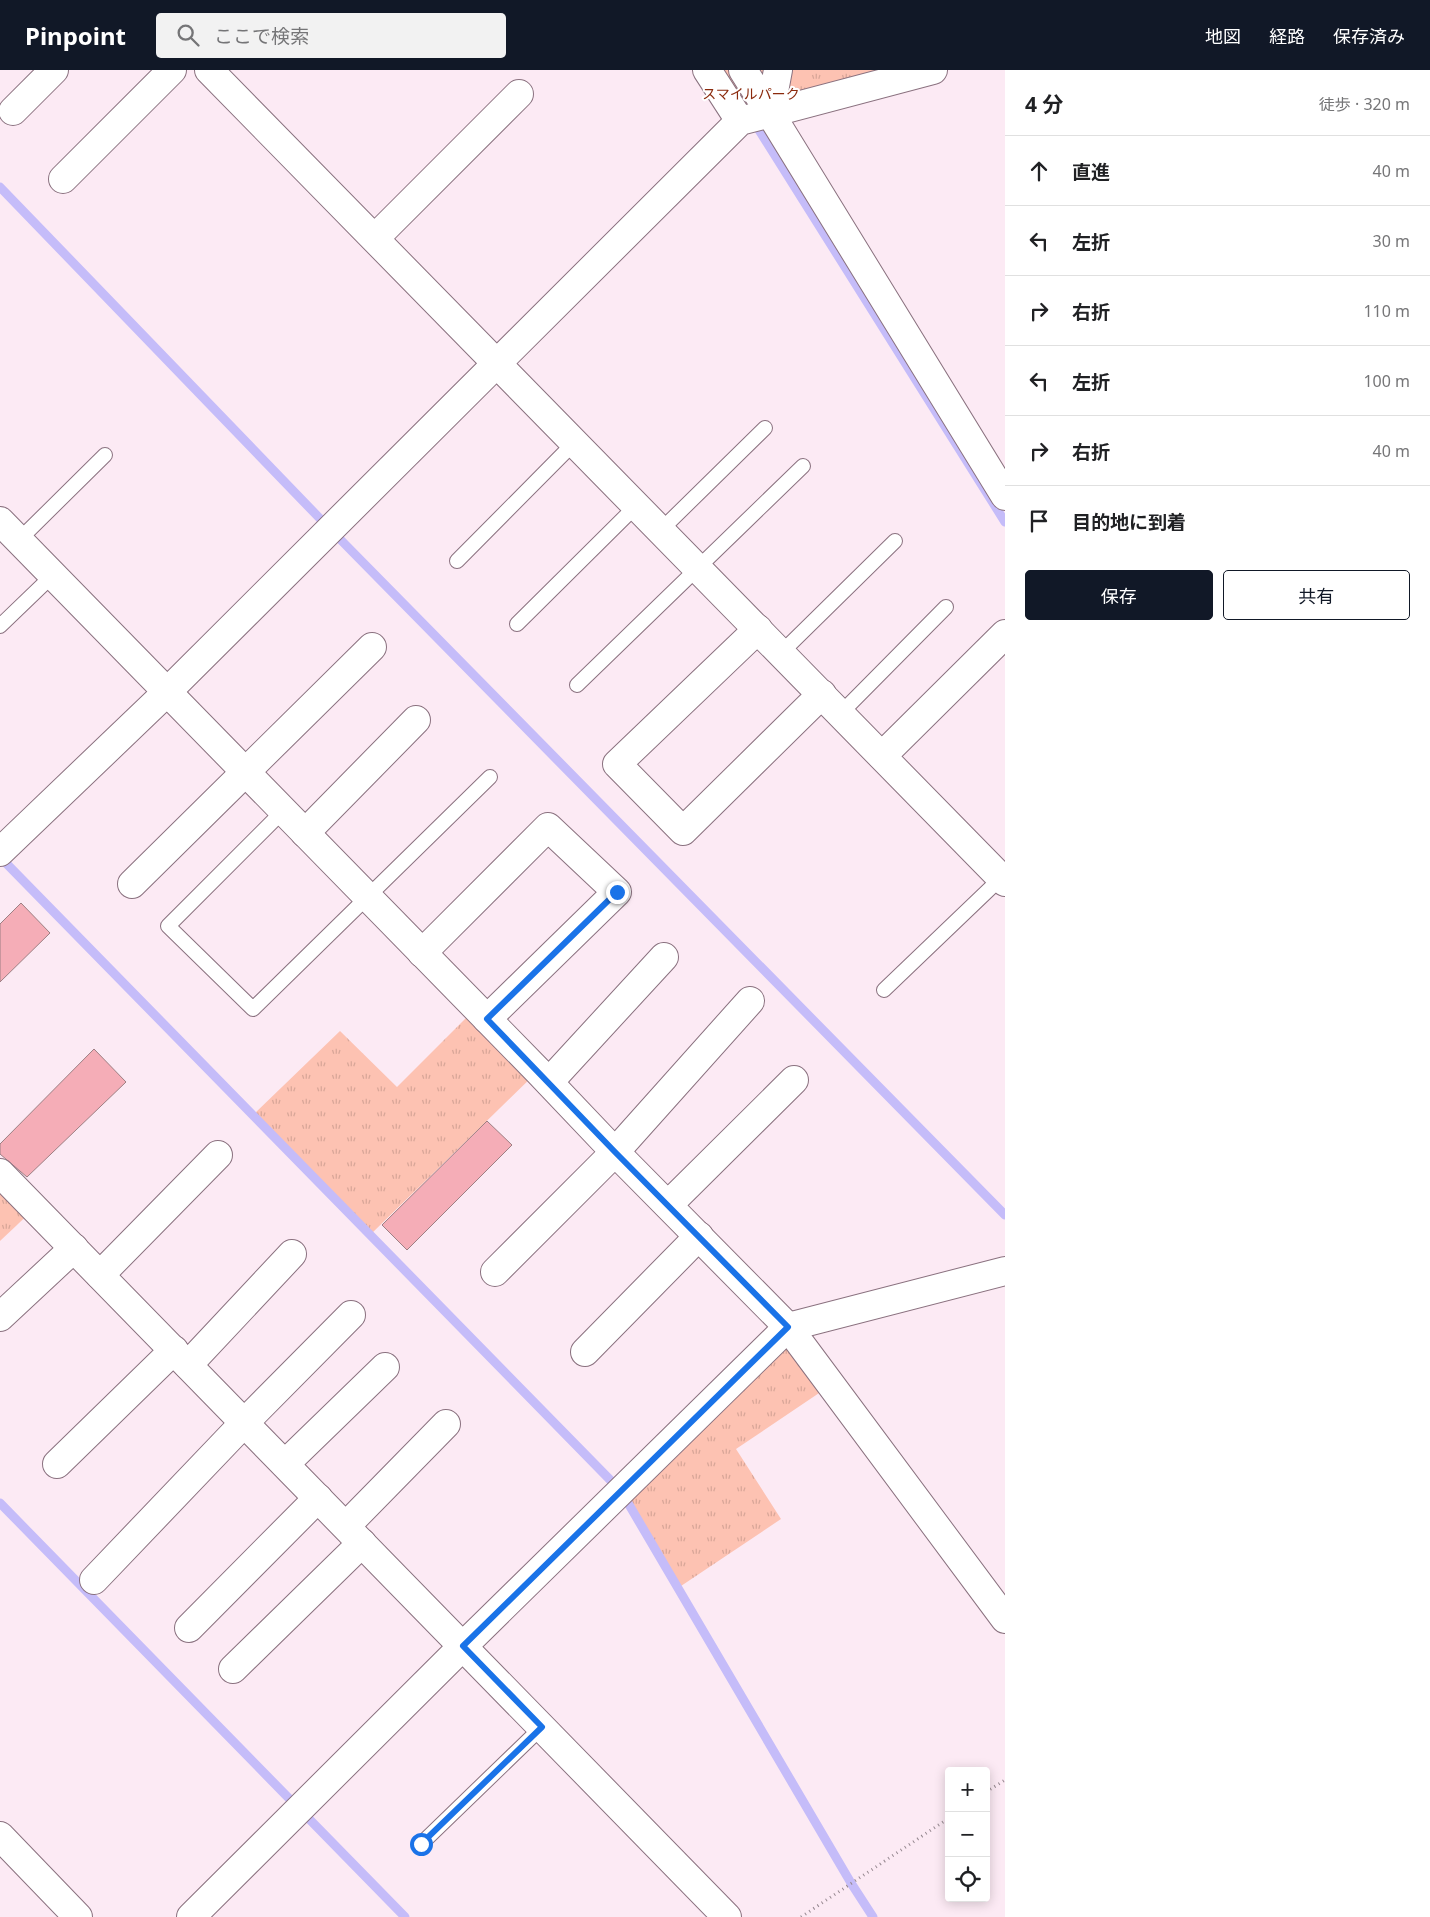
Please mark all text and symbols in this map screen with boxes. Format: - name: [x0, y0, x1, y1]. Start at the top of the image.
- search box: [156, 13, 506, 58]
- text: Pinpoint: [25, 19, 126, 52]
- icon: search: [174, 21, 202, 49]
- text: ここで検索: [214, 23, 309, 49]
- text: 地図: [1205, 24, 1241, 48]
- text: 経路: [1269, 24, 1305, 48]
- text: 保存済み: [1333, 24, 1405, 48]
- park label: スマイルパーク: [702, 84, 800, 103]
- text: 4 分: [1025, 90, 1063, 118]
- text: 徒歩 · 320 m: [1319, 93, 1410, 115]
- icon: ahead: [1025, 157, 1053, 185]
- text: 直進: [1072, 159, 1110, 185]
- text: 40 m: [1373, 160, 1410, 182]
- icon: left: [1025, 227, 1053, 255]
- text: 左折: [1072, 229, 1110, 255]
- text: 30 m: [1373, 230, 1410, 252]
- icon: right: [1025, 297, 1053, 325]
- text: 右折: [1072, 299, 1110, 325]
- text: 110 m: [1363, 300, 1410, 322]
- icon: left: [1025, 367, 1053, 395]
- text: 左折: [1072, 369, 1110, 395]
- text: 100 m: [1363, 370, 1410, 392]
- icon: right: [1025, 437, 1053, 465]
- text: 右折: [1072, 439, 1110, 465]
- text: 40 m: [1373, 440, 1410, 462]
- icon: arrive: [1025, 507, 1053, 535]
- text: 目的地に到着: [1072, 509, 1186, 535]
- button: 保存: [1025, 570, 1213, 620]
- button: 共有: [1223, 570, 1410, 620]
- route end: [606, 881, 629, 904]
- map controls: [945, 1767, 990, 1902]
- button: +: [945, 1767, 990, 1812]
- button: −: [945, 1812, 990, 1857]
- route start: [410, 1833, 433, 1856]
- button: locate: [945, 1857, 990, 1902]

